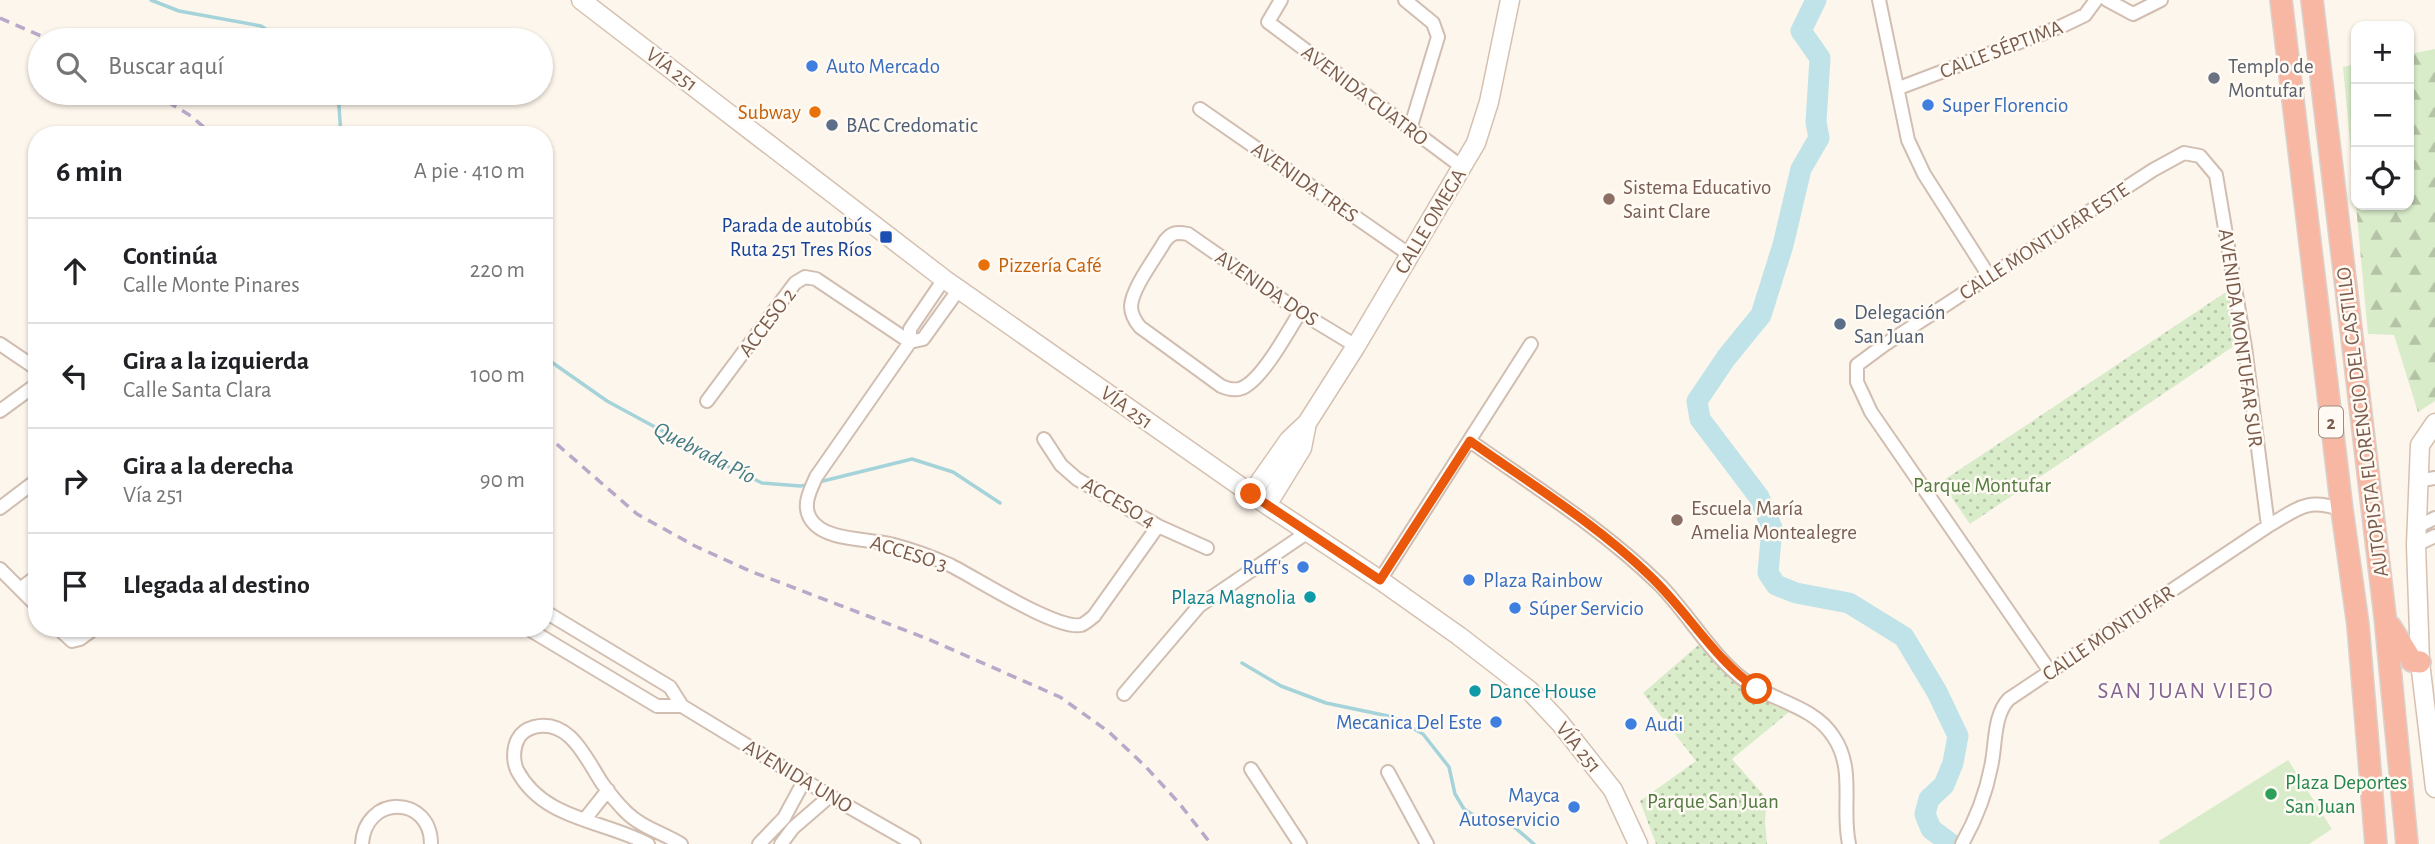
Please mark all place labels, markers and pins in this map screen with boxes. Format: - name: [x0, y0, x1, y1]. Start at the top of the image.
- place label: Auto Mercado: [826, 56, 940, 77]
- place label: Templo de Montufar: [2228, 56, 2314, 101]
- marker: Auto Mercado: [804, 58, 820, 74]
- marker: Templo de Montufar: [2206, 70, 2222, 86]
- place label: Super Florencio: [1942, 95, 2068, 116]
- marker: Super Florencio: [1920, 97, 1936, 113]
- place label: Subway: [738, 102, 801, 123]
- marker: Subway: [807, 104, 823, 120]
- place label: BAC Credomatic: [846, 115, 978, 136]
- marker: BAC Credomatic: [824, 117, 840, 133]
- place label: Sistema Educativo Saint Clare: [1623, 177, 1771, 222]
- marker: Sistema Educativo Saint Clare: [1601, 191, 1617, 207]
- place label: Parada de autobús Ruta 251 Tres Ríos: [721, 215, 872, 260]
- marker: Parada de autobús Ruta 251 Tres Ríos: [878, 229, 894, 245]
- place label: Pizzería Café: [998, 255, 1102, 276]
- marker: Pizzería Café: [976, 257, 992, 273]
- place label: Delegación San Juan: [1854, 302, 1946, 347]
- marker: Delegación San Juan: [1832, 316, 1848, 332]
- place label: Escuela María Amelia Montealegre: [1691, 498, 1857, 543]
- marker: Escuela María Amelia Montealegre: [1669, 512, 1685, 528]
- place label: Ruff's: [1242, 557, 1289, 578]
- marker: Ruff's: [1295, 559, 1311, 575]
- place label: Plaza Rainbow: [1483, 570, 1602, 591]
- marker: Plaza Rainbow: [1461, 572, 1477, 588]
- place label: Plaza Magnolia: [1171, 587, 1296, 608]
- marker: Plaza Magnolia: [1302, 589, 1318, 605]
- place label: Súper Servicio: [1529, 598, 1644, 619]
- marker: Súper Servicio: [1507, 600, 1523, 616]
- place label: Dance House: [1489, 681, 1597, 702]
- marker: Dance House: [1467, 683, 1483, 699]
- place label: Mecanica Del Este: [1336, 712, 1482, 733]
- marker: Mecanica Del Este: [1488, 714, 1504, 730]
- place label: Audi: [1645, 714, 1683, 735]
- marker: Audi: [1623, 716, 1639, 732]
- place label: Plaza Deportes San Juan: [2285, 772, 2407, 817]
- place label: Mayca Autoservicio: [1459, 785, 1560, 830]
- marker: Plaza Deportes San Juan: [2263, 786, 2279, 802]
- marker: Mayca Autoservicio: [1566, 799, 1582, 815]

